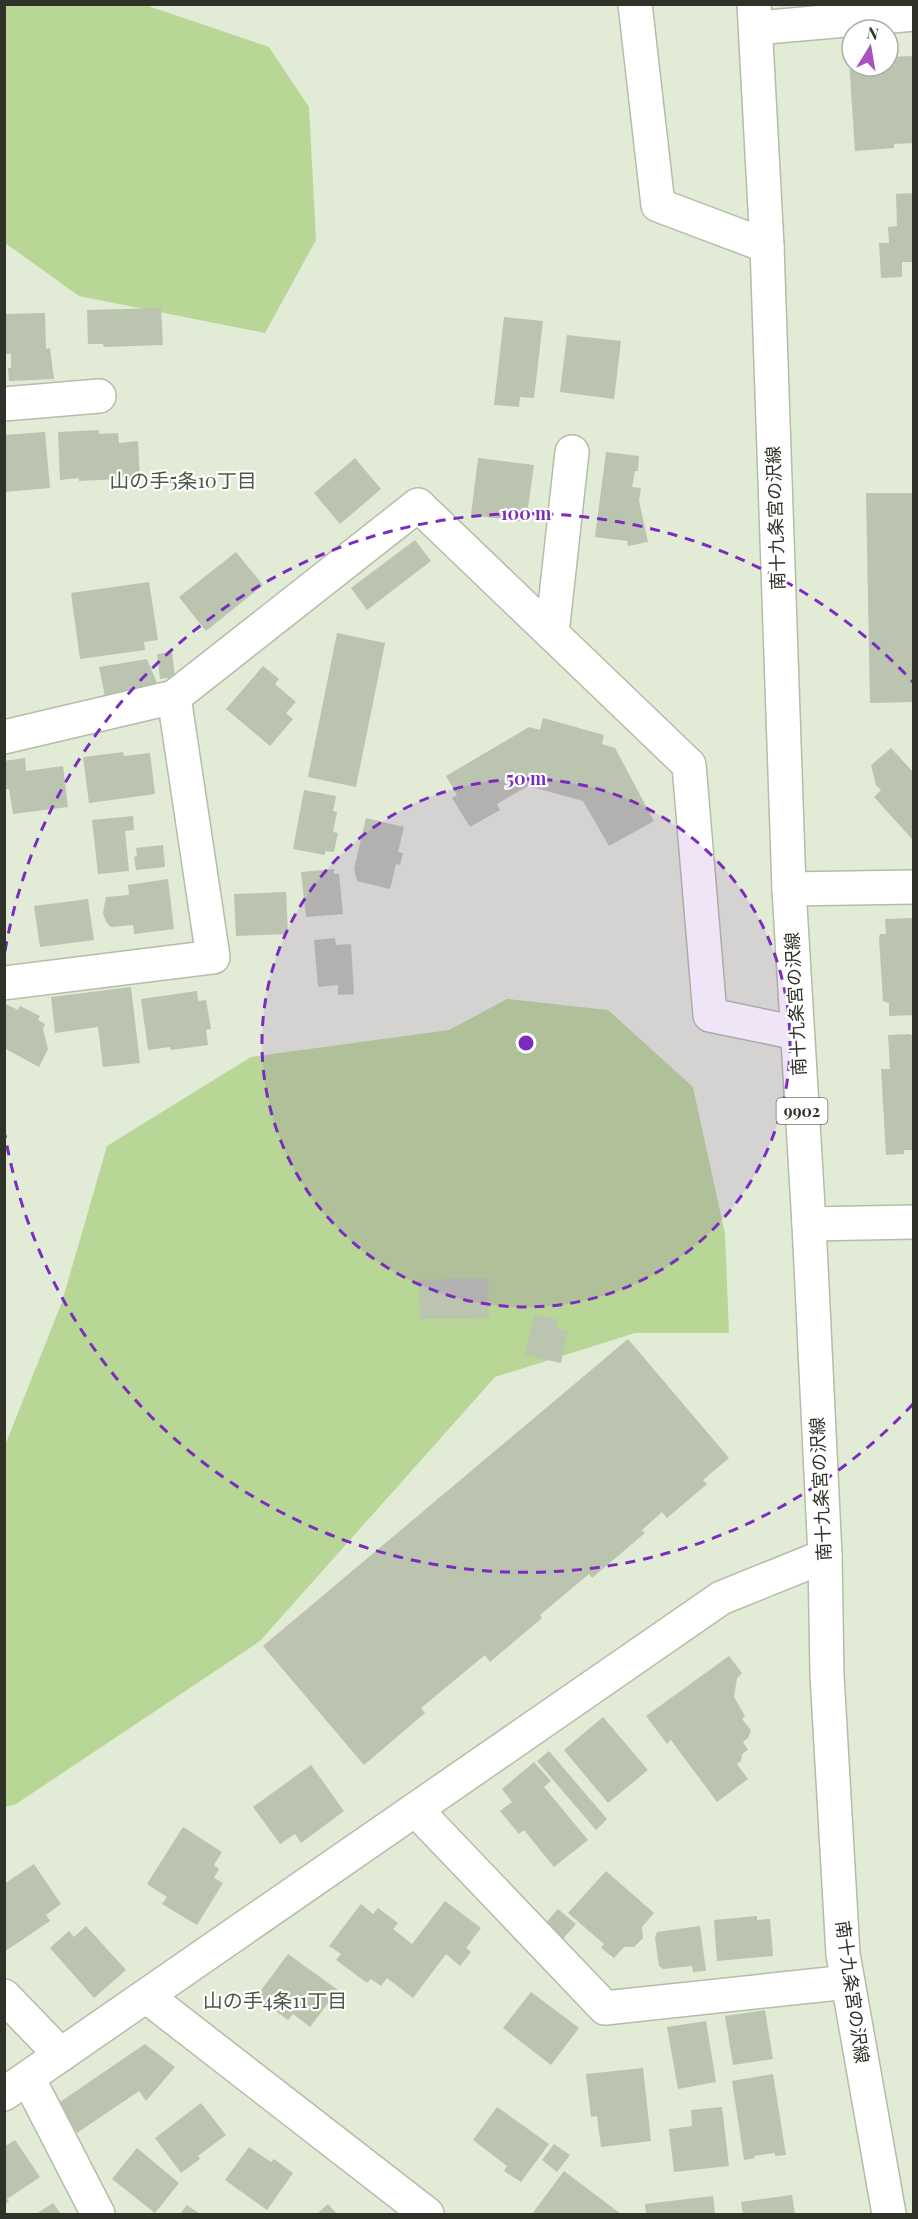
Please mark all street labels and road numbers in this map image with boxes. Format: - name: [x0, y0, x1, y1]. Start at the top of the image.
- street label: 南十九条宮の沢線: [760, 446, 790, 590]
- street label: 南十九条宮の沢線: [779, 932, 811, 1077]
- road number: 9902: [776, 1098, 828, 1124]
- street label: 南十九条宮の沢線: [804, 1417, 836, 1562]
- street label: 南十九条宮の沢線: [831, 1919, 875, 2065]

